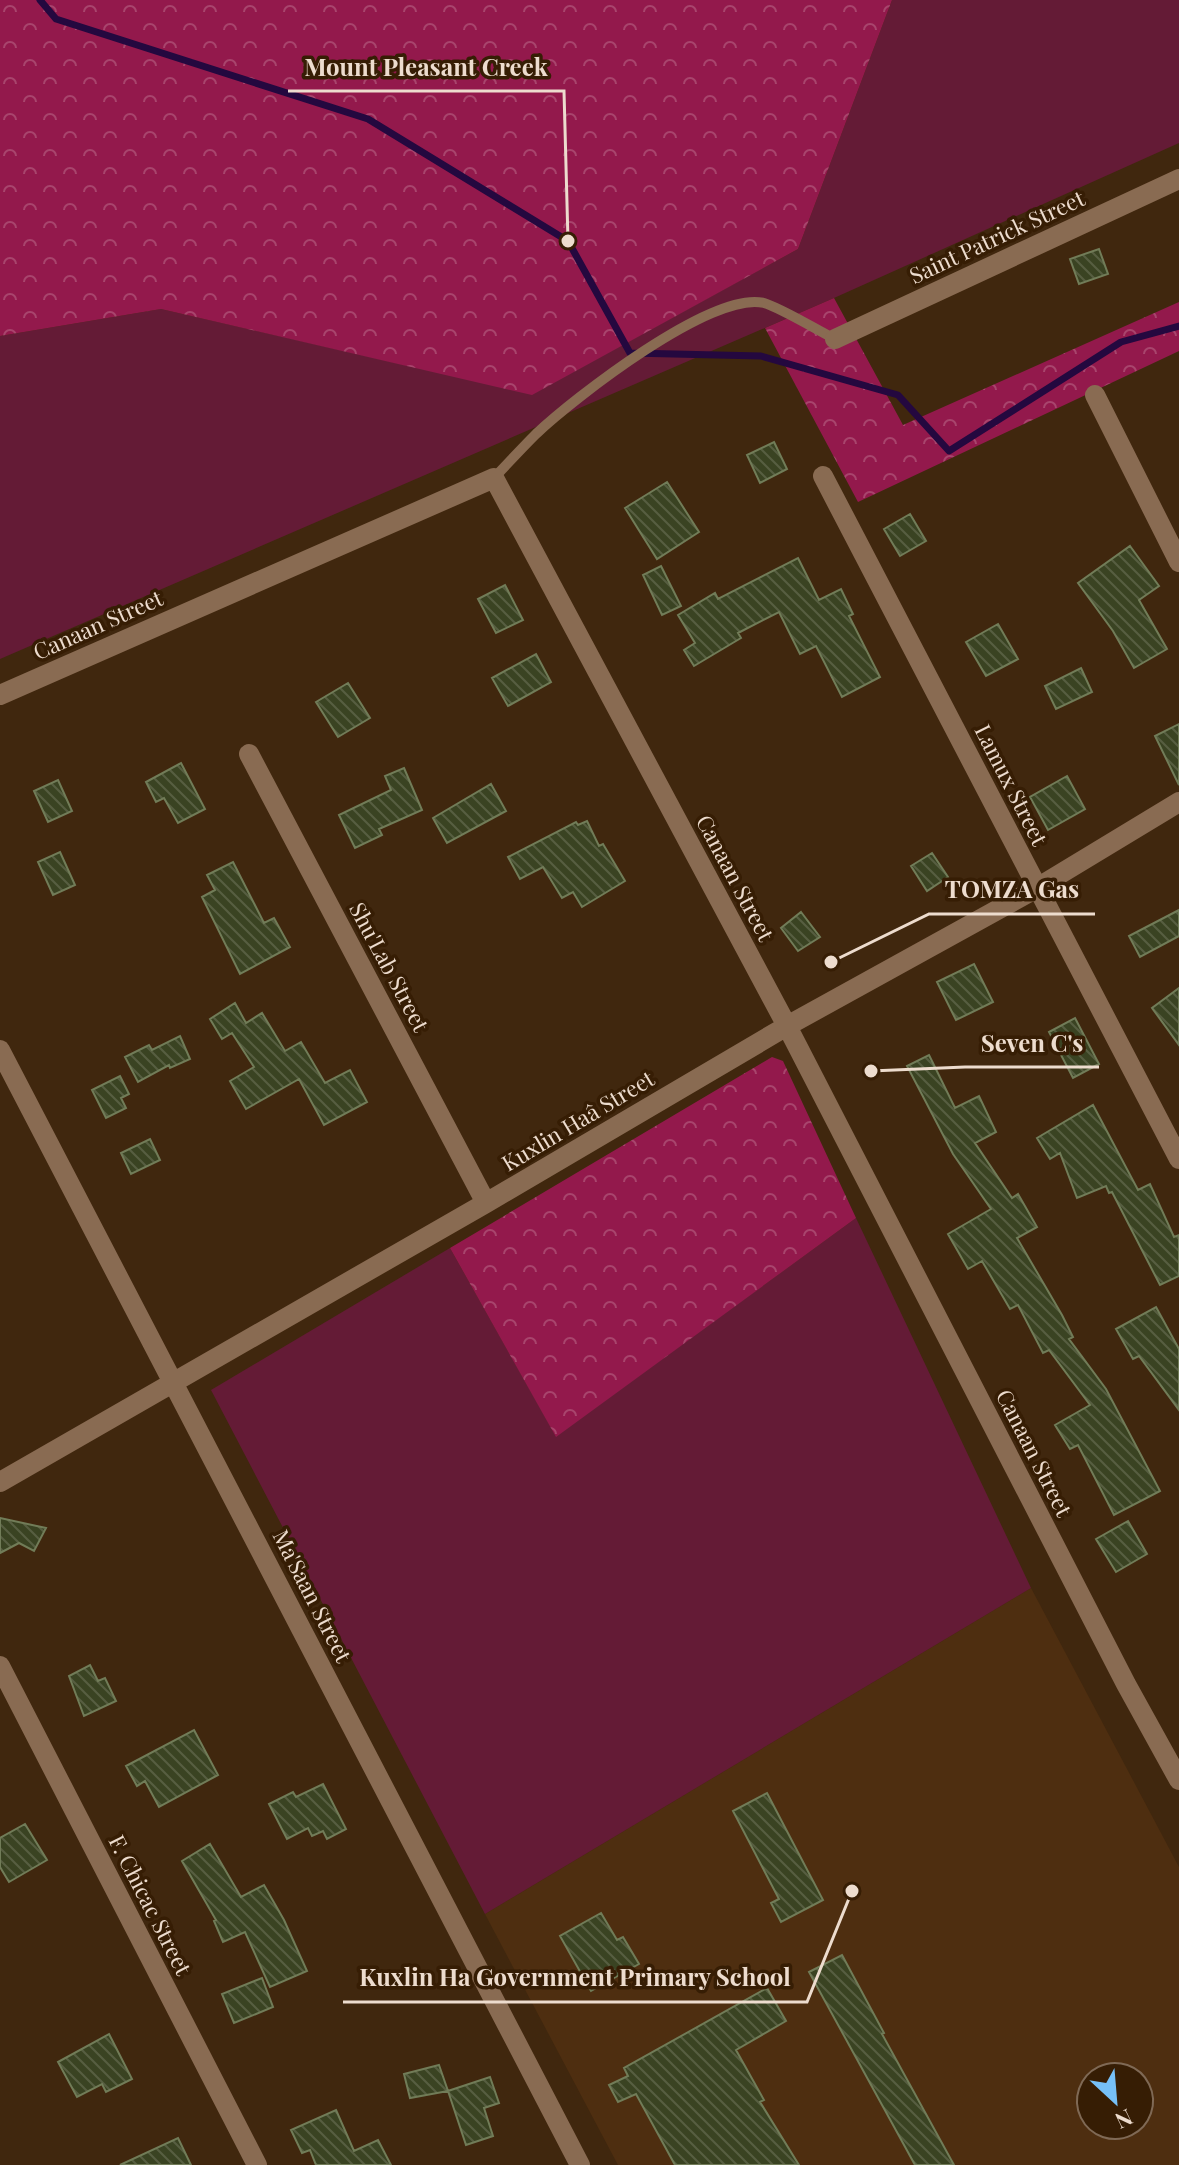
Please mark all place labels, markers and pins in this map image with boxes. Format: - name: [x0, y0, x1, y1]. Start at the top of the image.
- callout: Mount Pleasant Creek: [288, 43, 564, 91]
- callout: TOMZA Gas: [929, 866, 1095, 914]
- callout: Seven C's: [965, 1019, 1099, 1067]
- callout: Kuxlin Ha Government Primary School: [343, 1954, 807, 2002]

